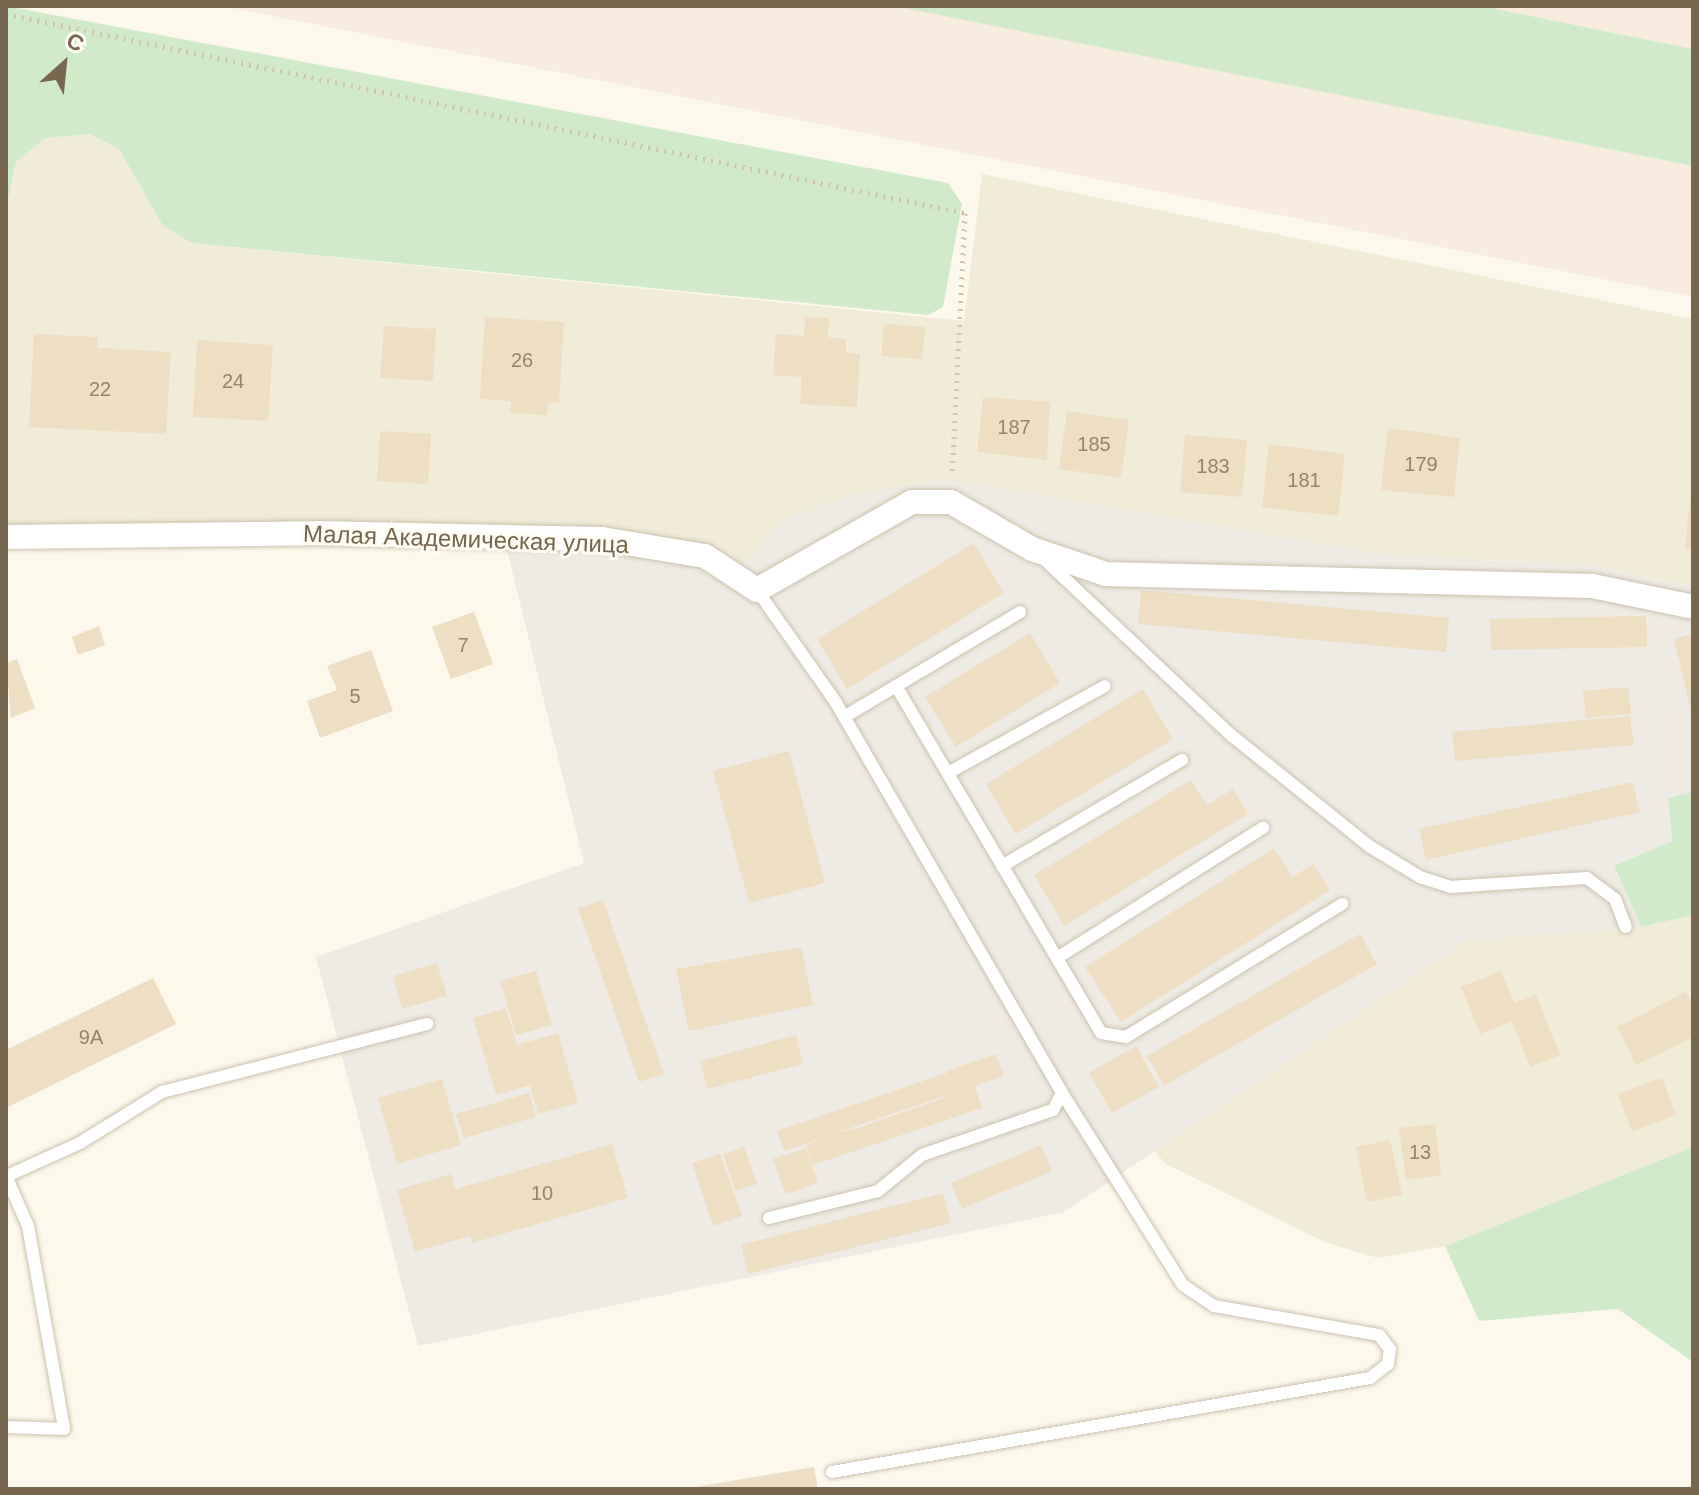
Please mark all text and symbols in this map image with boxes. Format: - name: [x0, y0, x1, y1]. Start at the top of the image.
- north arrow: [24, 24, 104, 104]
- text: С: [62, 27, 88, 57]
- house number: 26: [511, 348, 533, 372]
- house number: 24: [222, 369, 244, 393]
- house number: 22: [89, 377, 111, 401]
- house number: 187: [997, 415, 1031, 439]
- house number: 185: [1077, 432, 1111, 456]
- house number: 179: [1404, 452, 1438, 476]
- house number: 183: [1196, 454, 1230, 478]
- house number: 181: [1287, 468, 1321, 492]
- street label: Малая Академическая улица: [303, 519, 629, 559]
- house number: 7: [457, 633, 469, 657]
- house number: 5: [349, 684, 361, 708]
- house number: 9А: [79, 1025, 103, 1049]
- house number: 13: [1409, 1140, 1431, 1164]
- house number: 10: [531, 1181, 553, 1205]

